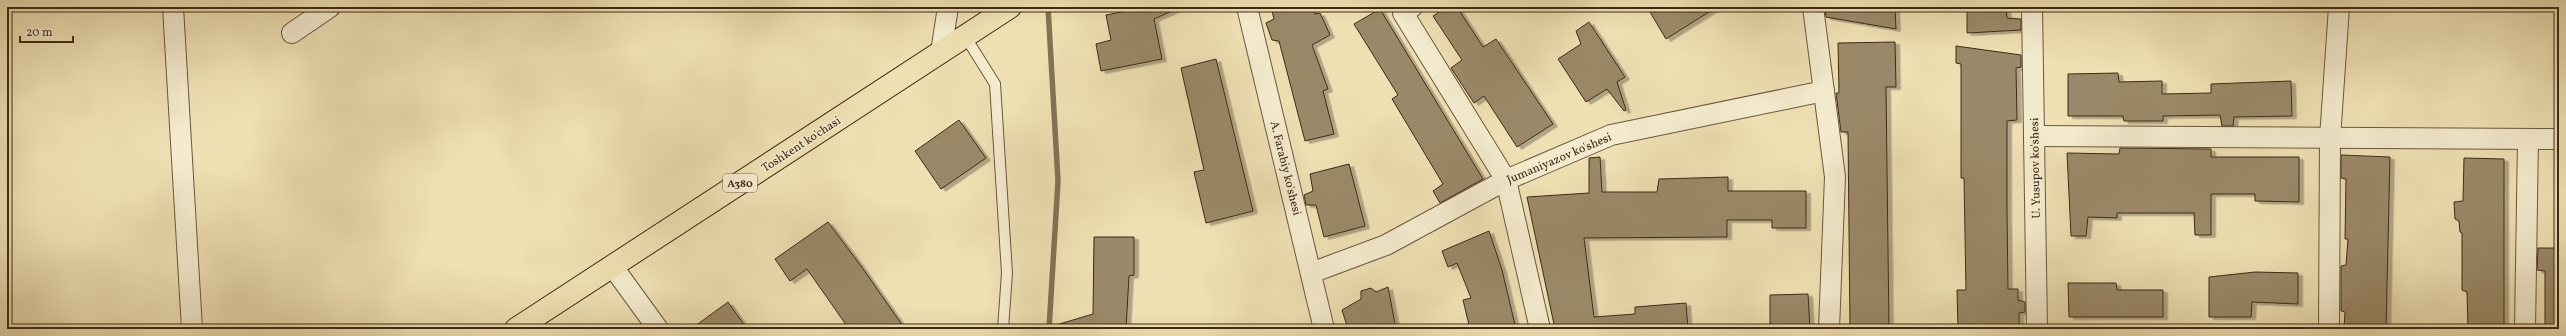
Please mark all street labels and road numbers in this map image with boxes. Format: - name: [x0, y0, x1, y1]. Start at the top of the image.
- street label: Toshkent ko'chasi: [759, 113, 845, 177]
- street label: U. Yusupov ko'shesi: [2027, 117, 2045, 219]
- street label: A. Farabiy ko'shesi: [1266, 119, 1305, 217]
- street label: Jumaniyazov ko'shesi: [1505, 129, 1615, 188]
- road number: A380: [723, 174, 757, 192]

